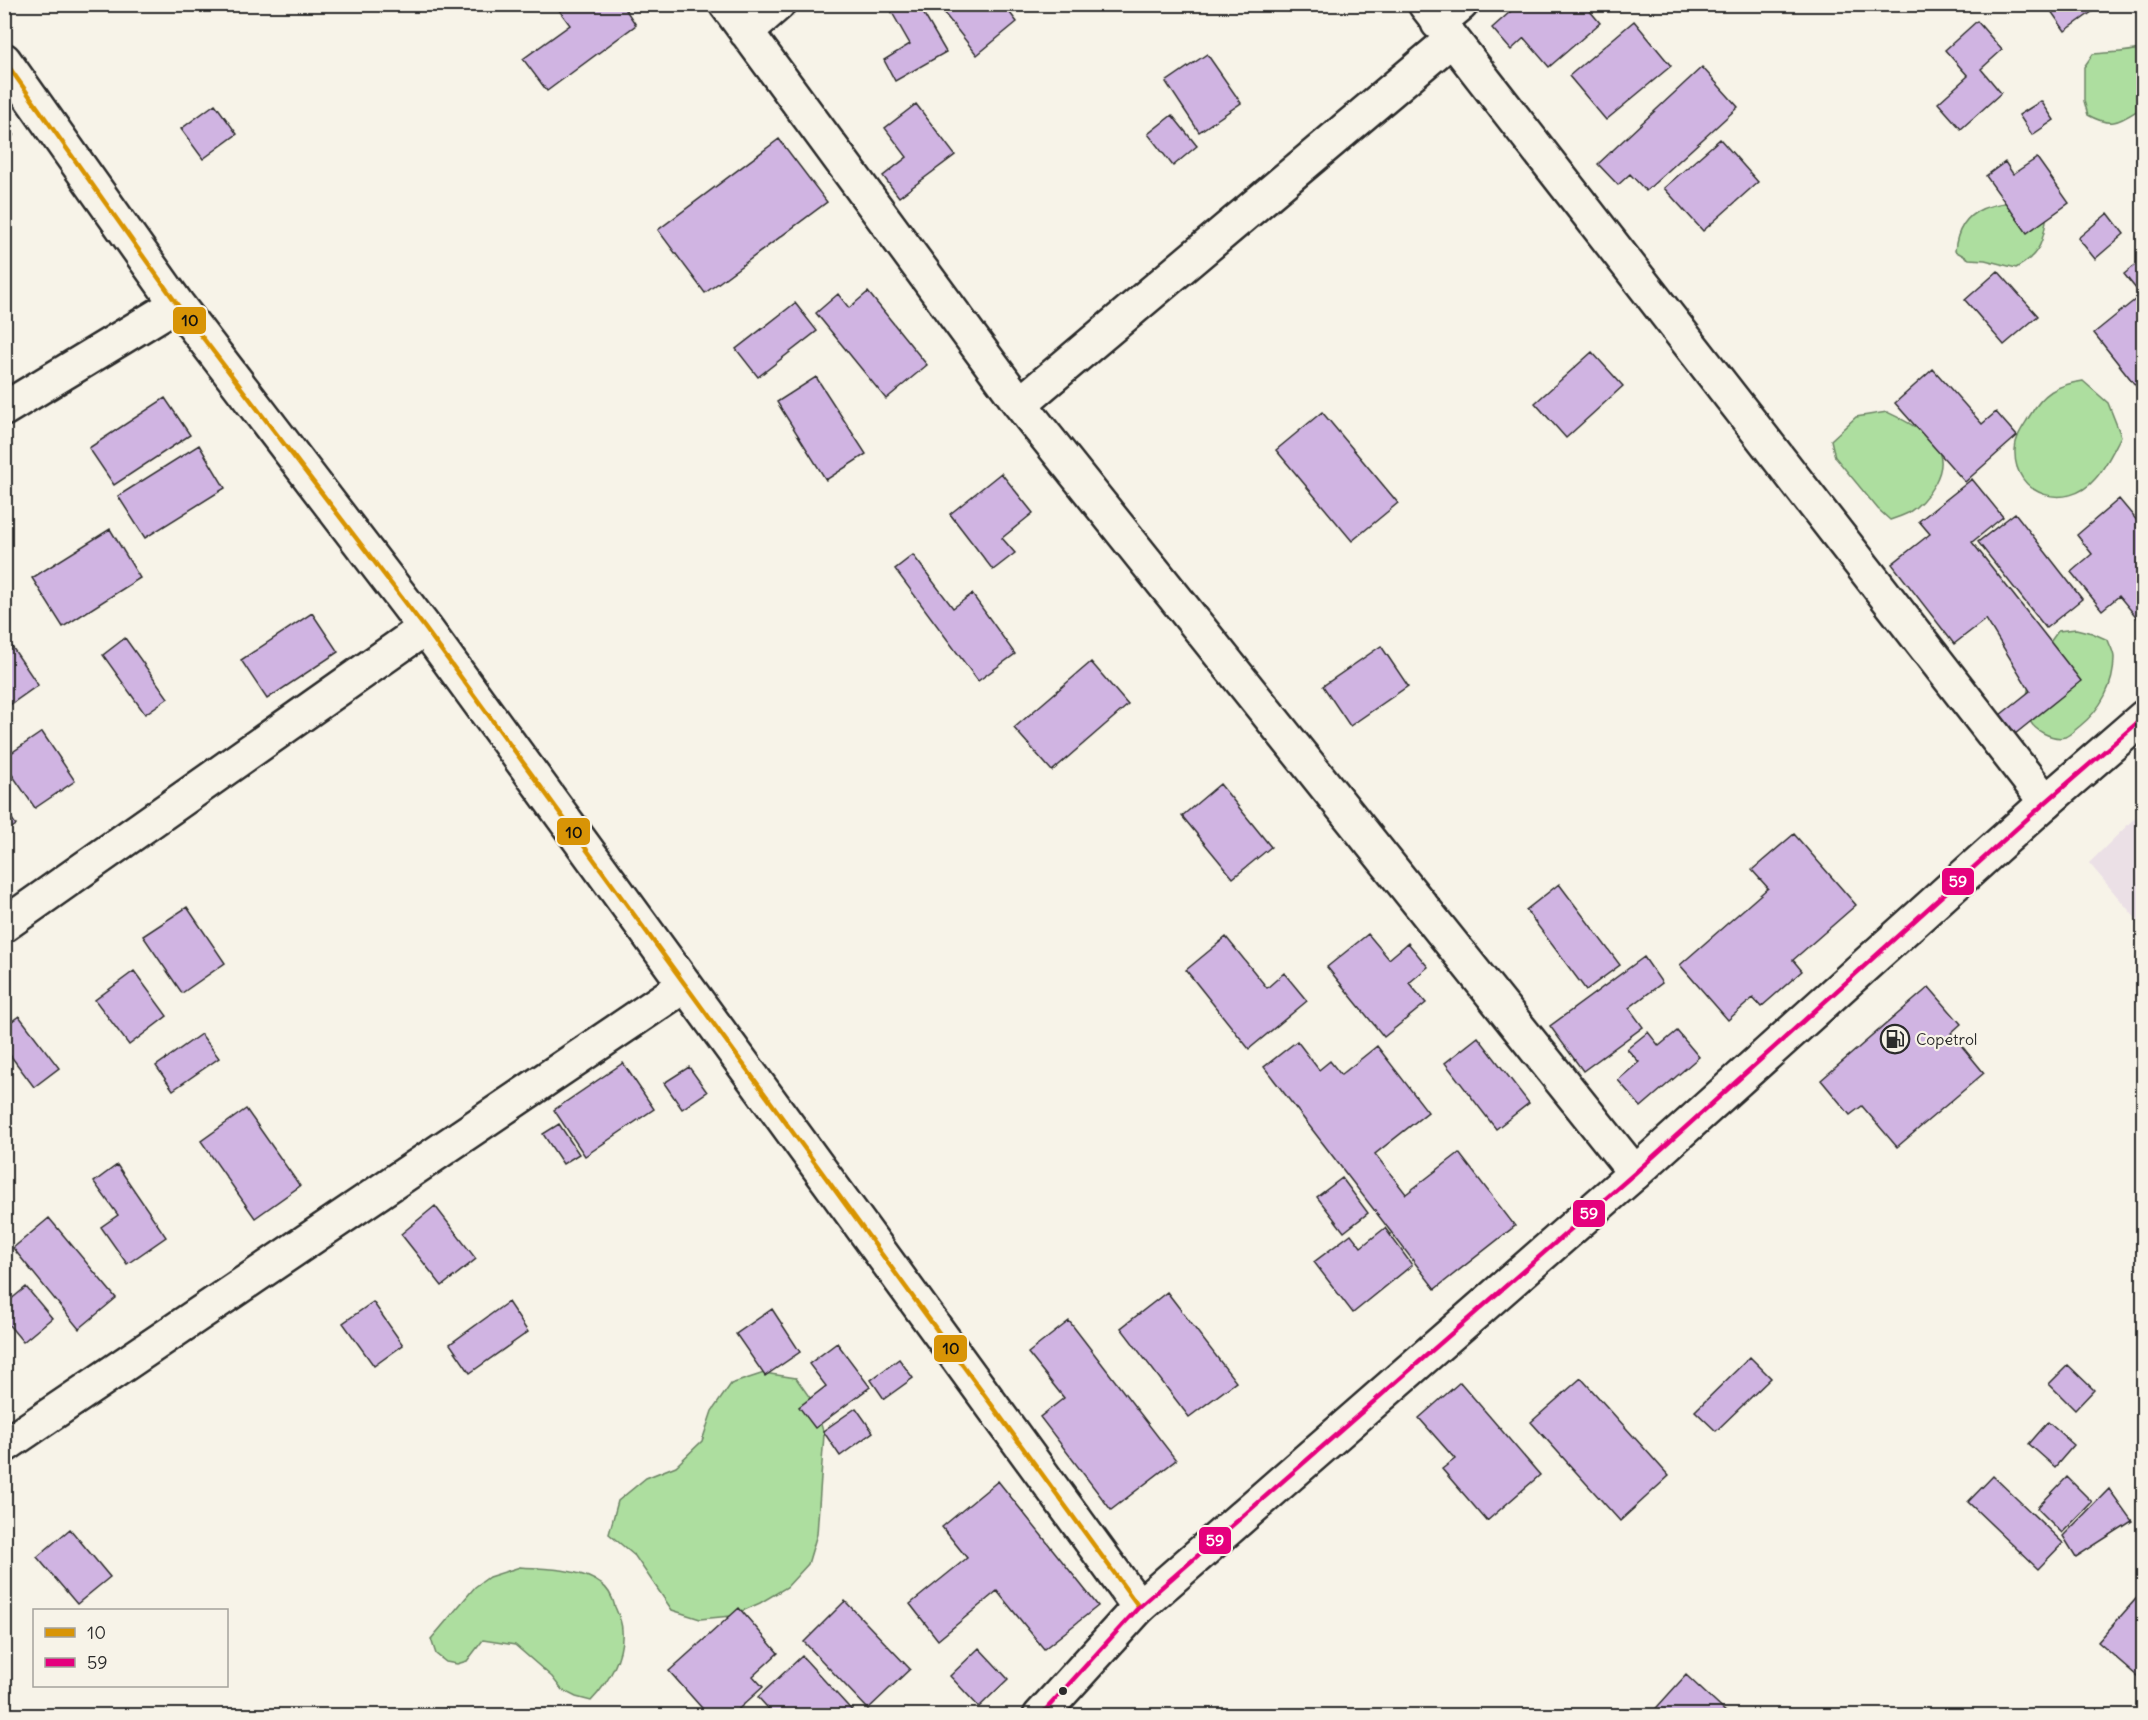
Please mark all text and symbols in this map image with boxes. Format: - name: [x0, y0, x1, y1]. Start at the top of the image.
- line badge: 10: [172, 306, 207, 335]
- text: 10: [182, 310, 198, 330]
- line badge: 10: [556, 817, 591, 846]
- text: 10: [566, 822, 582, 842]
- line badge: 59: [1941, 867, 1975, 896]
- text: 59: [1949, 871, 1967, 891]
- fuel station icon: Copetrol: [1879, 1023, 1911, 1055]
- place label: Copetrol: [1916, 1029, 1977, 1049]
- line badge: 59: [1572, 1199, 1606, 1228]
- text: 59: [1580, 1203, 1598, 1223]
- line badge: 10: [933, 1334, 968, 1363]
- text: 10: [943, 1338, 959, 1358]
- line badge: 59: [1198, 1526, 1232, 1555]
- text: 59: [1206, 1530, 1224, 1550]
- legend: [33, 1609, 228, 1687]
- text: 10: [87, 1621, 106, 1644]
- text: 59: [87, 1651, 108, 1674]
- unlabelled marker: [1057, 1685, 1069, 1697]

